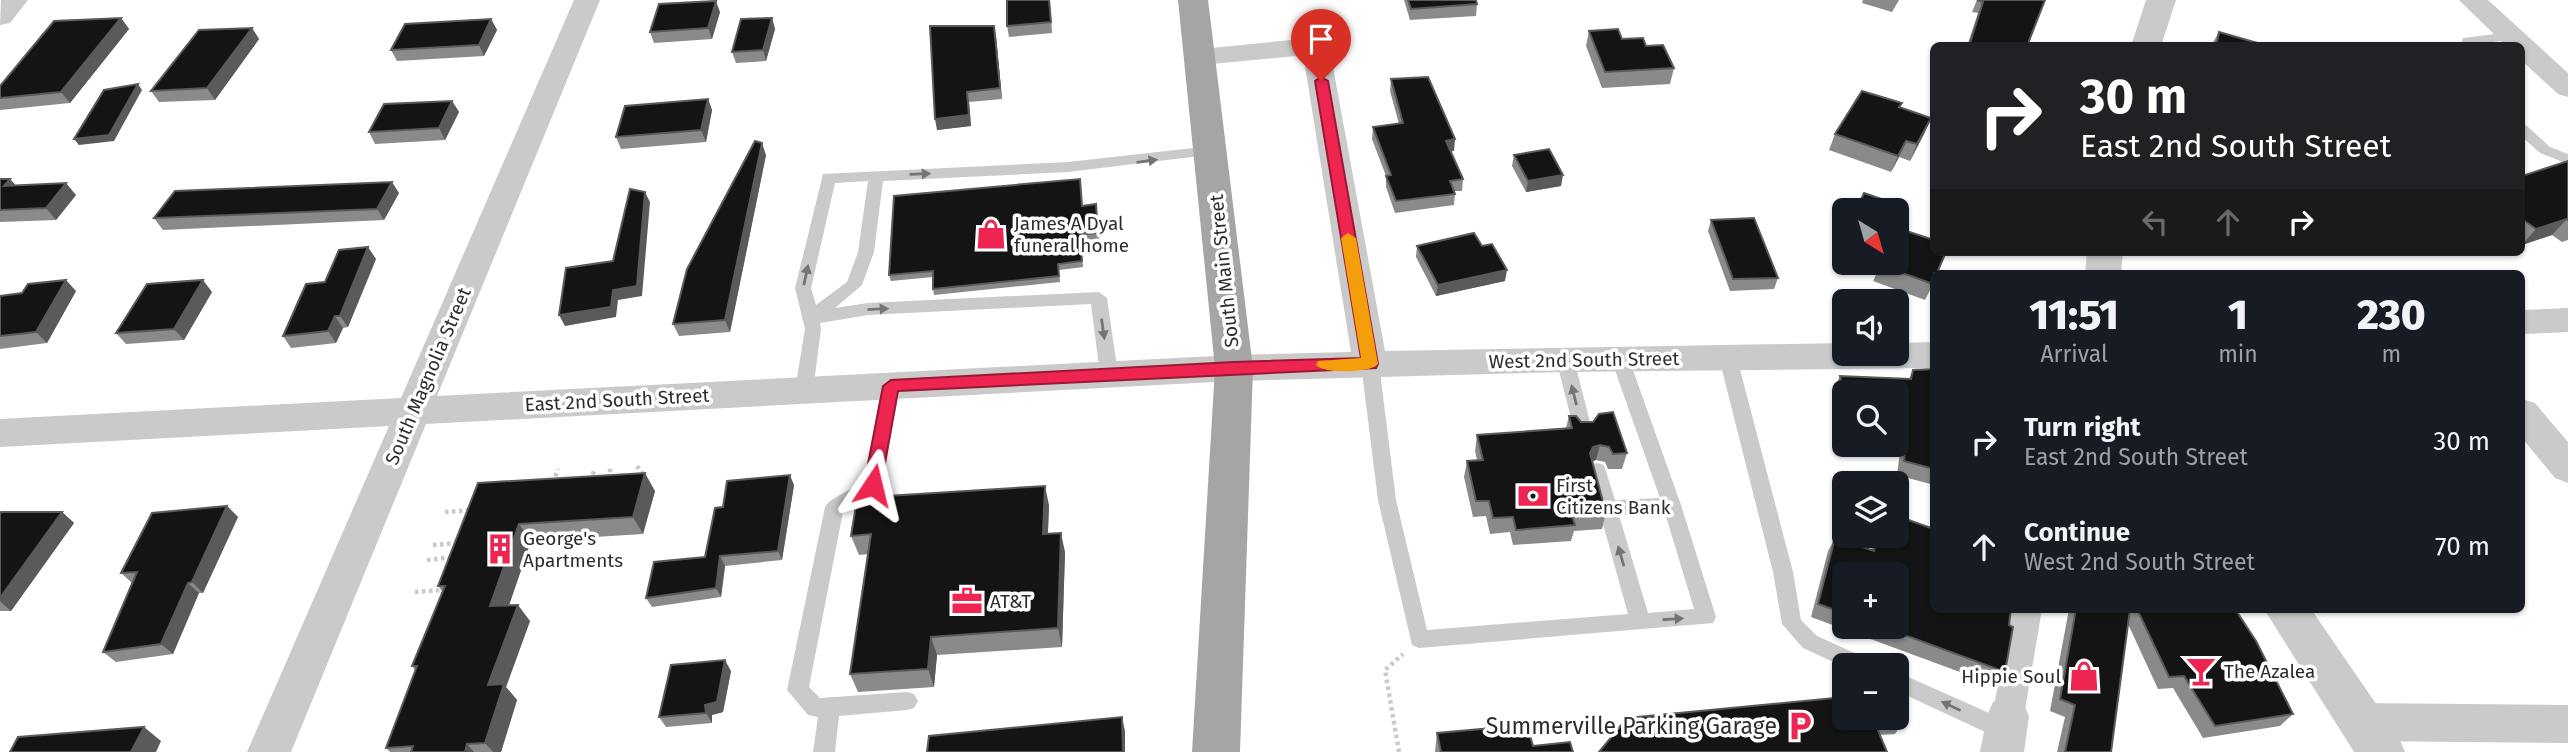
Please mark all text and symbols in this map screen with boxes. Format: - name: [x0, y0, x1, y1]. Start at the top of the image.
- pin: [1291, 9, 1351, 81]
- icon: arrive: [1302, 20, 1340, 58]
- text: 30 m: [2080, 67, 2187, 126]
- icon: right: [1965, 70, 2056, 161]
- text: East 2nd South Street: [2080, 127, 2391, 165]
- one-way arrow: [1136, 155, 1158, 166]
- one-way arrow: [910, 169, 932, 180]
- street label: South Main Street: [1205, 193, 1243, 349]
- north arrow: [1832, 198, 1909, 275]
- map controls: [1832, 198, 1909, 730]
- icon: left: [2136, 203, 2174, 241]
- icon: ahead: [2209, 203, 2247, 241]
- icon: right: [2282, 203, 2320, 241]
- place label: James A Dyal funeral home: [1014, 212, 1129, 257]
- shop icon: James A Dyal funeral home: [974, 217, 1008, 251]
- one-way arrow: [801, 264, 812, 286]
- street label: South Magnolia Street: [380, 284, 476, 468]
- button: sound: [1832, 289, 1909, 366]
- text: 11:51: [2029, 290, 2119, 340]
- text: 1: [2228, 290, 2248, 340]
- text: 230: [2357, 290, 2426, 340]
- one-way arrow: [867, 303, 889, 314]
- one-way arrow: [1098, 318, 1109, 340]
- text: Arrival: [2040, 340, 2108, 368]
- text: min: [2218, 340, 2258, 368]
- text: m: [2382, 340, 2401, 368]
- street label: West 2nd South Street: [1488, 347, 1680, 373]
- button: search: [1832, 380, 1909, 457]
- street label: East 2nd South Street: [524, 384, 710, 416]
- one-way arrow: [1568, 384, 1579, 406]
- text: Turn right: [2024, 412, 2141, 443]
- icon: right: [1965, 423, 2003, 461]
- text: 30 m: [2433, 426, 2490, 457]
- text: East 2nd South Street: [2024, 443, 2248, 471]
- position arrow: [836, 448, 910, 522]
- button: layers: [1832, 471, 1909, 548]
- place label: First Citizens Bank: [1556, 474, 1671, 519]
- bank icon: First Citizens Bank: [1516, 479, 1550, 513]
- text: Continue: [2024, 517, 2130, 548]
- place label: George's Apartments: [523, 527, 623, 572]
- icon: ahead: [1965, 528, 2003, 566]
- text: 70 m: [2435, 531, 2490, 562]
- building icon: George's Apartments: [483, 532, 517, 566]
- one-way arrow: [1615, 544, 1626, 566]
- text: West 2nd South Street: [2024, 548, 2255, 576]
- button: +: [1832, 562, 1909, 639]
- office icon: AT&T: [950, 584, 984, 618]
- place label: AT&T: [990, 590, 1031, 613]
- one-way arrow: [1663, 613, 1685, 624]
- button: −: [1832, 653, 1909, 730]
- bar icon: The Azalea: [2184, 654, 2218, 688]
- shop icon: Hippie Soul: [2067, 659, 2101, 693]
- place label: The Azalea: [2224, 660, 2315, 683]
- place label: Hippie Soul: [1961, 665, 2061, 688]
- one-way arrow: [1941, 700, 1961, 712]
- parking icon: Summerville Parking Garage: [1783, 709, 1817, 743]
- place label: Summerville Parking Garage: [1486, 712, 1777, 740]

